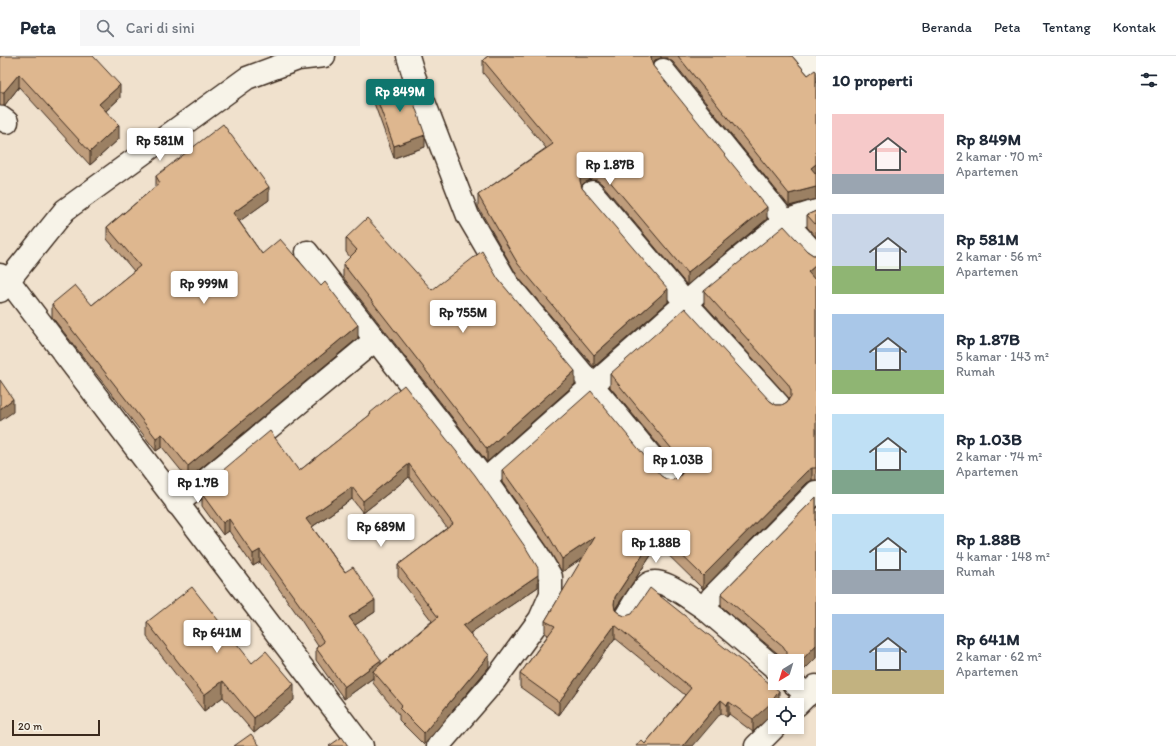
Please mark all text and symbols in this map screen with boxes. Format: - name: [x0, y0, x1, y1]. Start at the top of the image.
- search box: [80, 10, 360, 46]
- text: Peta: [20, 16, 56, 39]
- icon: search: [94, 17, 116, 39]
- text: Cari di sini: [126, 19, 195, 37]
- text: Beranda: [921, 19, 972, 36]
- text: Peta: [994, 19, 1020, 36]
- text: Tentang: [1042, 19, 1091, 36]
- text: Kontak: [1113, 19, 1156, 36]
- icon: filters: [1138, 69, 1160, 91]
- text: 10 properti: [832, 70, 913, 90]
- pin: Rp 849M: [363, 79, 437, 113]
- text: Rp 849M: [375, 84, 425, 99]
- pin: Rp 581M: [123, 128, 197, 162]
- text: Rp 849M: [956, 129, 1021, 149]
- icon: home: [864, 130, 912, 178]
- text: Rp 581M: [136, 133, 184, 148]
- text: 2 kamar · 70 m²: [956, 149, 1043, 164]
- pin: Rp 1.87B: [569, 152, 651, 186]
- text: Rp 1.87B: [586, 157, 634, 172]
- text: Apartemen: [956, 164, 1018, 179]
- text: Rp 581M: [956, 229, 1019, 249]
- icon: home: [864, 230, 912, 278]
- text: 2 kamar · 56 m²: [956, 249, 1042, 264]
- text: Apartemen: [956, 264, 1018, 279]
- pin: Rp 999M: [167, 271, 241, 305]
- text: Rp 999M: [180, 276, 228, 291]
- pin: Rp 755M: [426, 300, 500, 334]
- text: Rp 755M: [439, 305, 487, 320]
- text: Rp 1.87B: [956, 329, 1020, 349]
- icon: home: [864, 330, 912, 378]
- text: 5 kamar · 143 m²: [956, 349, 1049, 364]
- text: Rumah: [956, 364, 995, 379]
- text: Rp 1.03B: [956, 429, 1022, 449]
- icon: home: [864, 430, 912, 478]
- pin: Rp 1.03B: [637, 447, 719, 481]
- text: 2 kamar · 74 m²: [956, 449, 1042, 464]
- text: Rp 1.03B: [653, 452, 703, 467]
- text: Apartemen: [956, 464, 1018, 479]
- pin: Rp 1.7B: [161, 470, 235, 504]
- text: Rp 1.7B: [177, 475, 219, 490]
- pin: Rp 689M: [344, 514, 418, 548]
- text: Rp 689M: [357, 519, 405, 534]
- text: Rp 1.88B: [956, 529, 1021, 549]
- pin: Rp 1.88B: [615, 530, 697, 564]
- icon: home: [864, 530, 912, 578]
- text: Rp 1.88B: [631, 535, 681, 550]
- text: 4 kamar · 148 m²: [956, 549, 1050, 564]
- text: Rumah: [956, 564, 995, 579]
- pin: Rp 641M: [180, 620, 254, 654]
- text: Rp 641M: [193, 625, 241, 640]
- text: Rp 641M: [956, 629, 1020, 649]
- icon: home: [864, 630, 912, 678]
- text: 2 kamar · 62 m²: [956, 649, 1042, 664]
- north arrow: [768, 654, 804, 690]
- map controls: [768, 654, 804, 734]
- text: Apartemen: [956, 664, 1018, 679]
- button: locate: [768, 698, 804, 734]
- scale bar: [12, 718, 100, 737]
- text: 20 m: [18, 720, 42, 733]

